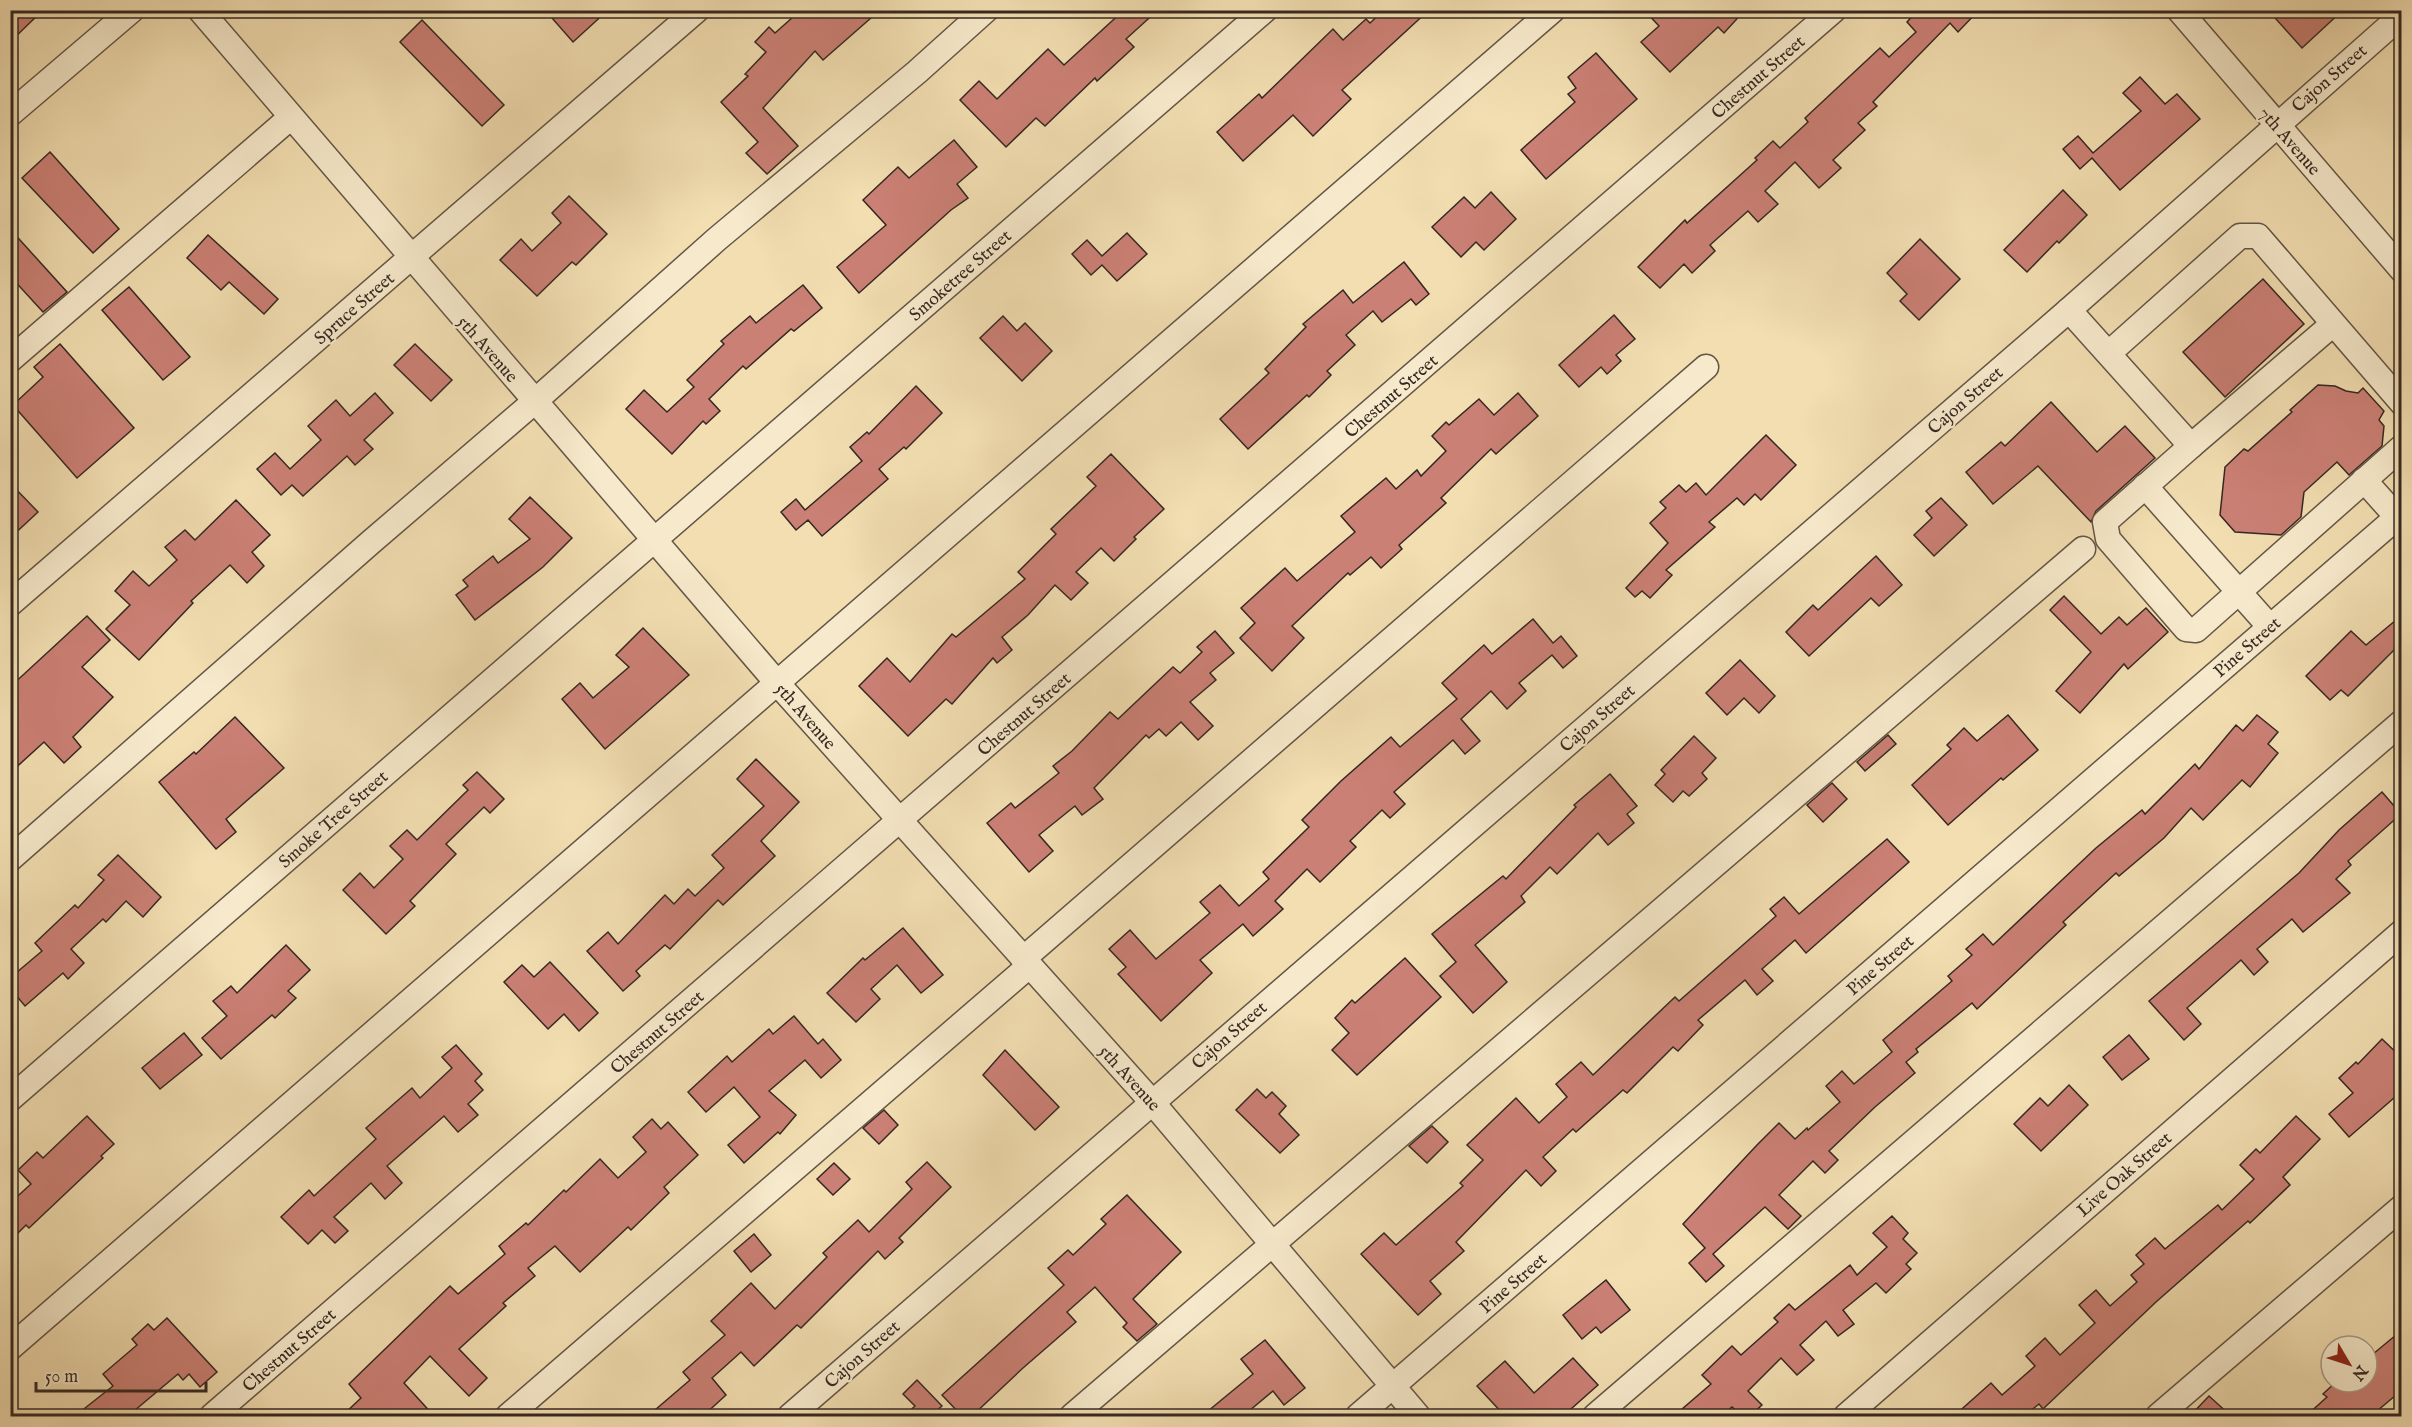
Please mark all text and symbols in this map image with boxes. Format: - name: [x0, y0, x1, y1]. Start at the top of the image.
- street label: Chestnut Street: [1707, 31, 1811, 125]
- street label: Cajon Street: [2287, 40, 2373, 118]
- street label: 7th Avenue: [2253, 103, 2325, 181]
- street label: Smoketree Street: [905, 225, 1017, 327]
- street label: Spruce Street: [310, 268, 400, 350]
- street label: 5th Avenue: [452, 312, 522, 388]
- street label: Chestnut Street: [1340, 350, 1444, 444]
- street label: Cajon Street: [1923, 362, 2009, 440]
- street label: Pine Street: [2210, 613, 2286, 684]
- street label: Chestnut Street: [973, 668, 1077, 762]
- street label: 5th Avenue: [770, 679, 840, 755]
- street label: Cajon Street: [1555, 680, 1641, 758]
- street label: Smoke Tree Street: [274, 766, 394, 874]
- street label: Pine Street: [1843, 931, 1919, 1002]
- street label: Chestnut Street: [606, 986, 710, 1080]
- street label: Cajon Street: [1187, 997, 1273, 1075]
- street label: 5th Avenue: [1093, 1041, 1165, 1117]
- street label: Live Oak Street: [2073, 1128, 2177, 1223]
- street label: Pine Street: [1476, 1249, 1552, 1320]
- street label: Chestnut Street: [238, 1304, 342, 1398]
- street label: Cajon Street: [820, 1316, 906, 1394]
- north arrow: [2319, 1334, 2379, 1394]
- scale bar: [36, 1355, 206, 1393]
- text: N: [2347, 1360, 2372, 1384]
- text: 50 m: [45, 1366, 78, 1389]

